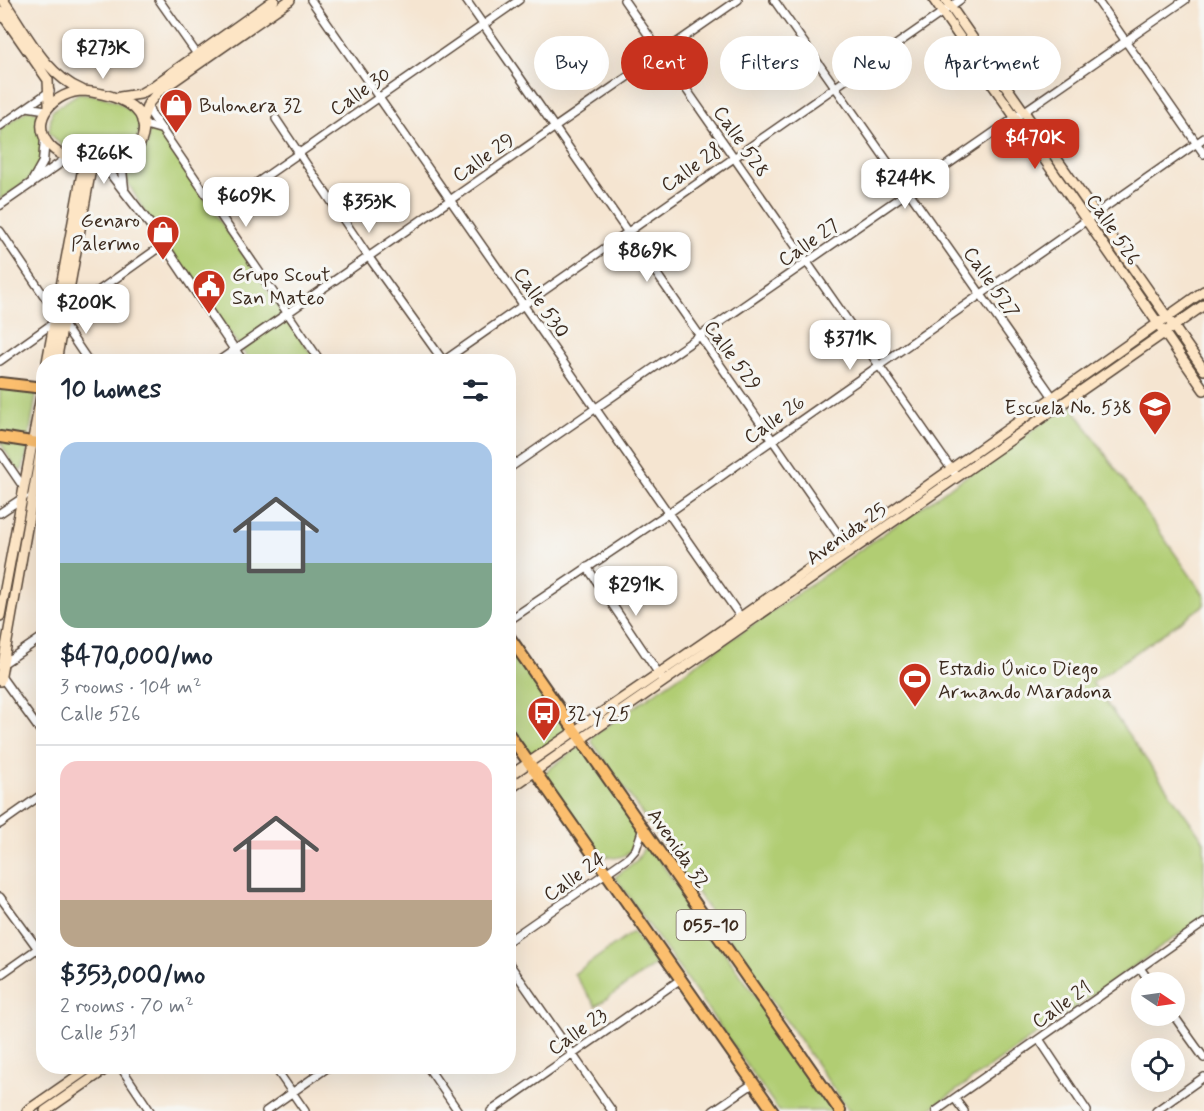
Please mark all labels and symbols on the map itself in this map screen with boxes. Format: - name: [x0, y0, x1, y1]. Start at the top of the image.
- pin: $273K: [61, 29, 145, 80]
- street label: Calle 30: [325, 61, 397, 123]
- shop icon: Bulonera 32: [158, 87, 194, 134]
- place label: Bulonera 32: [199, 93, 303, 120]
- street label: Calle 528: [706, 101, 775, 183]
- pin: $470K: [993, 119, 1077, 170]
- street label: Calle 29: [447, 127, 520, 189]
- pin: $266K: [62, 134, 146, 185]
- street label: Calle 28: [656, 137, 728, 199]
- pin: $244K: [863, 159, 947, 210]
- pin: $609K: [204, 177, 288, 228]
- pin: $353K: [327, 183, 411, 234]
- street label: Calle 526: [1079, 189, 1146, 271]
- place label: Genaro Palermo: [71, 208, 140, 258]
- street label: Calle 27: [773, 213, 845, 274]
- shop icon: Genaro Palermo: [145, 214, 181, 261]
- pin: $869K: [605, 232, 689, 283]
- street label: Calle 527: [956, 241, 1025, 324]
- place label: Grupo Scout San Mateo: [232, 262, 330, 312]
- street label: Calle 530: [507, 262, 575, 344]
- public building icon: Grupo Scout San Mateo: [191, 268, 227, 315]
- pin: $200K: [44, 284, 128, 335]
- street label: Calle 529: [697, 315, 767, 397]
- pin: $371K: [808, 320, 892, 371]
- street label: Calle 26: [739, 389, 811, 451]
- school or university icon: Escuela No. 538: [1137, 389, 1173, 436]
- place label: Escuela No. 538: [1005, 395, 1132, 422]
- street label: Avenida 25: [801, 497, 893, 572]
- pin: $291K: [594, 566, 678, 617]
- place label: Estadio Único Diego Armando Maradona: [938, 656, 1112, 706]
- sports icon: Estadio Único Diego Armando Maradona: [897, 661, 933, 708]
- bus stop icon: 32 y 25: [526, 695, 562, 742]
- place label: 32 y 25: [567, 701, 631, 728]
- street label: Avenida 32: [640, 803, 715, 894]
- street label: Calle 24: [538, 846, 611, 908]
- road number: 055-10: [676, 910, 746, 940]
- north arrow: [1131, 972, 1185, 1026]
- street label: Calle 21: [1027, 975, 1097, 1035]
- street label: Calle 23: [543, 1002, 613, 1062]

